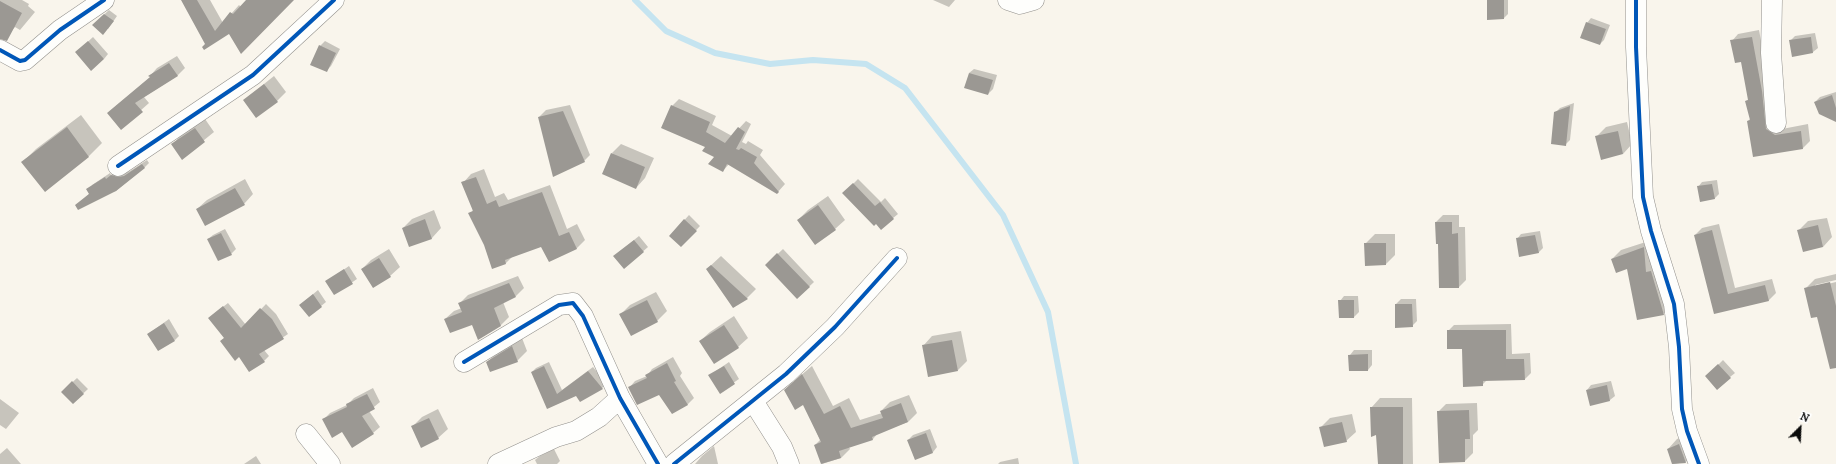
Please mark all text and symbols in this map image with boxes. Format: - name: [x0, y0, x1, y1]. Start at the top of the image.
- north arrow: [1780, 408, 1820, 448]
- text: N: [1798, 409, 1812, 425]

